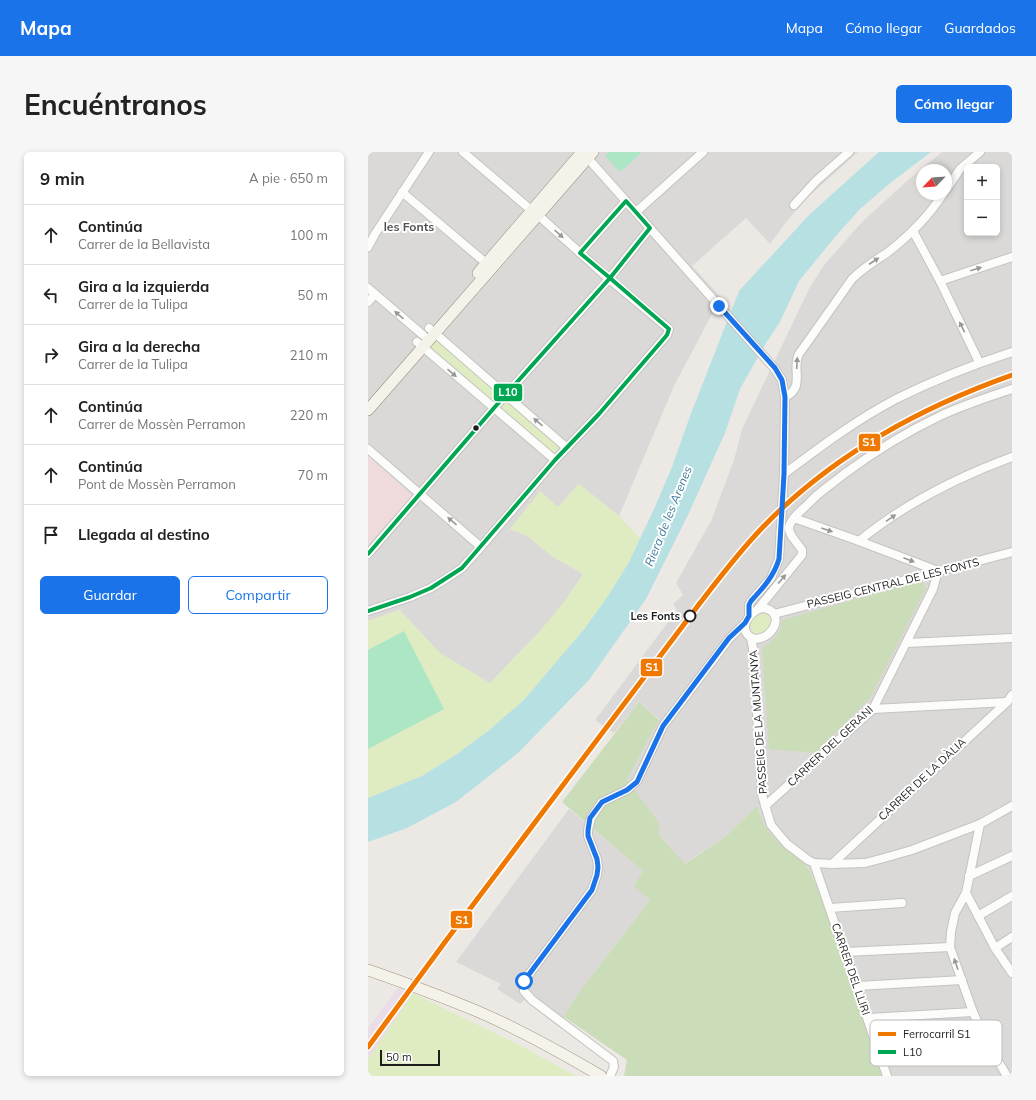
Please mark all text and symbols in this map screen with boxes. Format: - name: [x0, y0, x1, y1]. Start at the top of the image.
- text: Mapa: [20, 16, 72, 40]
- text: Mapa: [786, 19, 823, 37]
- text: Cómo llegar: [845, 19, 922, 37]
- text: Guardados: [944, 19, 1016, 37]
- button: Cómo llegar: [896, 85, 1012, 123]
- text: Encuéntranos: [24, 87, 207, 122]
- north arrow: [916, 164, 952, 200]
- map controls: [964, 164, 1000, 236]
- button: +: [964, 164, 1000, 200]
- text: 9 min: [40, 168, 85, 189]
- text: A pie · 650 m: [249, 170, 328, 186]
- button: −: [964, 200, 1000, 236]
- text: Continúa: [78, 217, 143, 236]
- district label: les Fonts: [384, 219, 434, 234]
- icon: ahead: [40, 224, 62, 246]
- text: 100 m: [290, 227, 328, 243]
- one-way arrow: [554, 229, 563, 238]
- text: Carrer de la Bellavista: [78, 236, 210, 252]
- one-way arrow: [869, 257, 879, 265]
- one-way arrow: [970, 265, 982, 271]
- text: Gira a la izquierda: [78, 277, 209, 296]
- icon: left: [40, 284, 62, 306]
- text: 50 m: [298, 287, 328, 303]
- text: Carrer de la Tulipa: [78, 296, 188, 312]
- route end: [710, 297, 728, 315]
- one-way arrow: [394, 310, 404, 319]
- one-way arrow: [959, 321, 965, 333]
- text: Gira a la derecha: [78, 337, 200, 356]
- icon: right: [40, 344, 62, 366]
- text: 210 m: [290, 347, 328, 363]
- text: Carrer de la Tulipa: [78, 356, 188, 372]
- one-way arrow: [794, 357, 801, 369]
- one-way arrow: [447, 368, 458, 377]
- line badge: L10: [493, 383, 523, 402]
- text: L10: [498, 385, 518, 399]
- text: Continúa: [78, 397, 143, 416]
- icon: ahead: [40, 404, 62, 426]
- text: 220 m: [290, 407, 328, 423]
- text: Carrer de Mossèn Perramon: [78, 416, 246, 432]
- one-way arrow: [532, 418, 543, 427]
- unlabelled marker: [471, 423, 481, 433]
- line badge: S1: [858, 433, 881, 452]
- text: S1: [862, 435, 876, 449]
- text: Continúa: [78, 457, 143, 476]
- icon: ahead: [40, 464, 62, 486]
- water label: Riera de les Arenes: [641, 464, 695, 568]
- text: 70 m: [298, 467, 328, 483]
- text: Pont de Mossèn Perramon: [78, 476, 236, 492]
- one-way arrow: [886, 514, 896, 522]
- one-way arrow: [446, 517, 457, 526]
- icon: arrive: [40, 524, 62, 546]
- text: Llegada al destino: [78, 525, 210, 544]
- one-way arrow: [821, 527, 833, 533]
- street label: PASSEIG CENTRAL DE LES FONTS: [805, 555, 981, 611]
- one-way arrow: [903, 558, 915, 564]
- one-way arrow: [778, 573, 787, 584]
- button: Guardar: [40, 576, 180, 614]
- button: Compartir: [188, 576, 328, 614]
- place label: Les Fonts: [630, 609, 680, 623]
- marker: Les Fonts: [683, 609, 697, 623]
- street label: PASSEIG DE LA MUNTANYA: [746, 649, 770, 795]
- line badge: S1: [640, 658, 663, 677]
- text: S1: [645, 660, 659, 674]
- street label: CARRER DEL GERANI: [784, 703, 876, 789]
- street label: CARRER DE LA DÀLIA: [875, 735, 969, 823]
- line badge: S1: [450, 910, 473, 929]
- text: S1: [455, 913, 469, 927]
- street label: CARRER DEL LLIRI: [829, 921, 873, 1017]
- one-way arrow: [953, 958, 959, 970]
- route start: [515, 972, 533, 990]
- legend: [870, 1020, 1002, 1066]
- text: Ferrocarril S1: [903, 1027, 971, 1041]
- text: L10: [903, 1045, 923, 1059]
- scale bar: [380, 1048, 440, 1067]
- text: 50 m: [386, 1050, 412, 1064]

